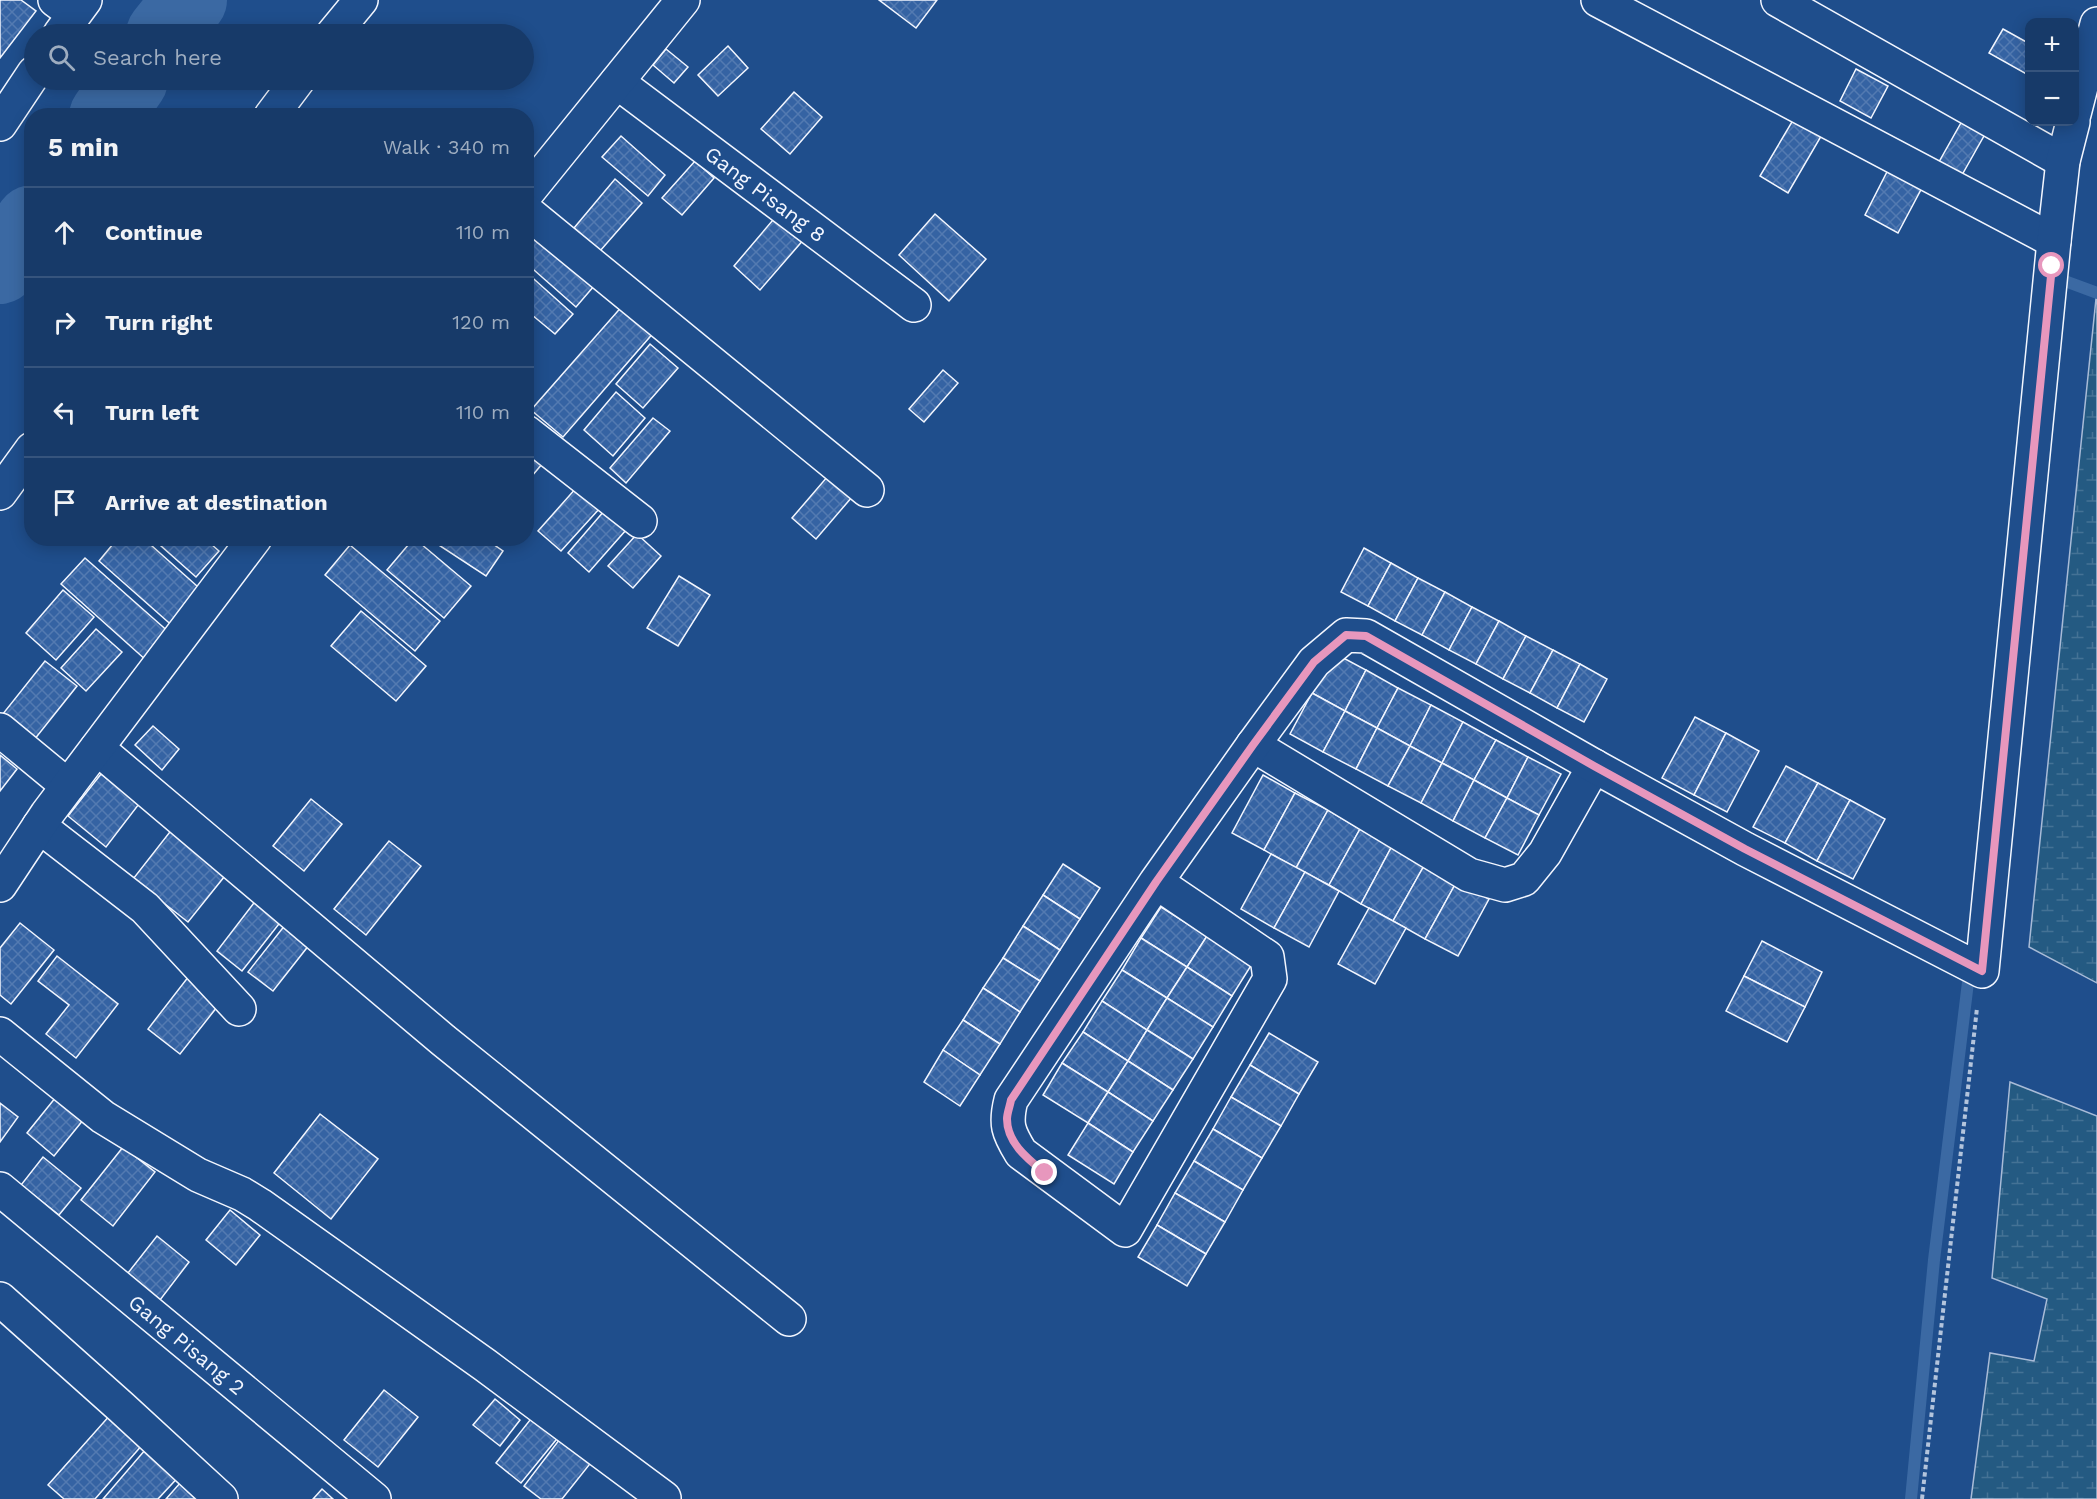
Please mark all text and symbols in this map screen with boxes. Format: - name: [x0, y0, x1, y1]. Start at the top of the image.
- map controls: [2025, 18, 2079, 126]
- button: +: [2025, 18, 2079, 72]
- search box: [24, 24, 534, 90]
- icon: search: [45, 41, 78, 74]
- text: Search here: [93, 45, 222, 70]
- button: −: [2025, 72, 2079, 126]
- text: 5 min: [48, 132, 119, 162]
- text: Walk · 340 m: [383, 135, 510, 159]
- street label: Gang Pisang 8: [701, 140, 831, 247]
- icon: ahead: [48, 216, 81, 249]
- text: Continue: [105, 220, 203, 245]
- text: 110 m: [456, 220, 510, 244]
- route start: [2038, 252, 2064, 278]
- icon: right: [48, 306, 81, 339]
- text: Turn right: [105, 310, 212, 335]
- text: 120 m: [452, 310, 510, 334]
- icon: left: [48, 396, 81, 429]
- text: Turn left: [105, 400, 199, 425]
- text: 110 m: [456, 400, 510, 424]
- icon: arrive: [48, 486, 81, 519]
- text: Arrive at destination: [105, 490, 328, 515]
- route end: [1031, 1159, 1057, 1185]
- street label: Gang Pisang 2: [124, 1289, 250, 1399]

